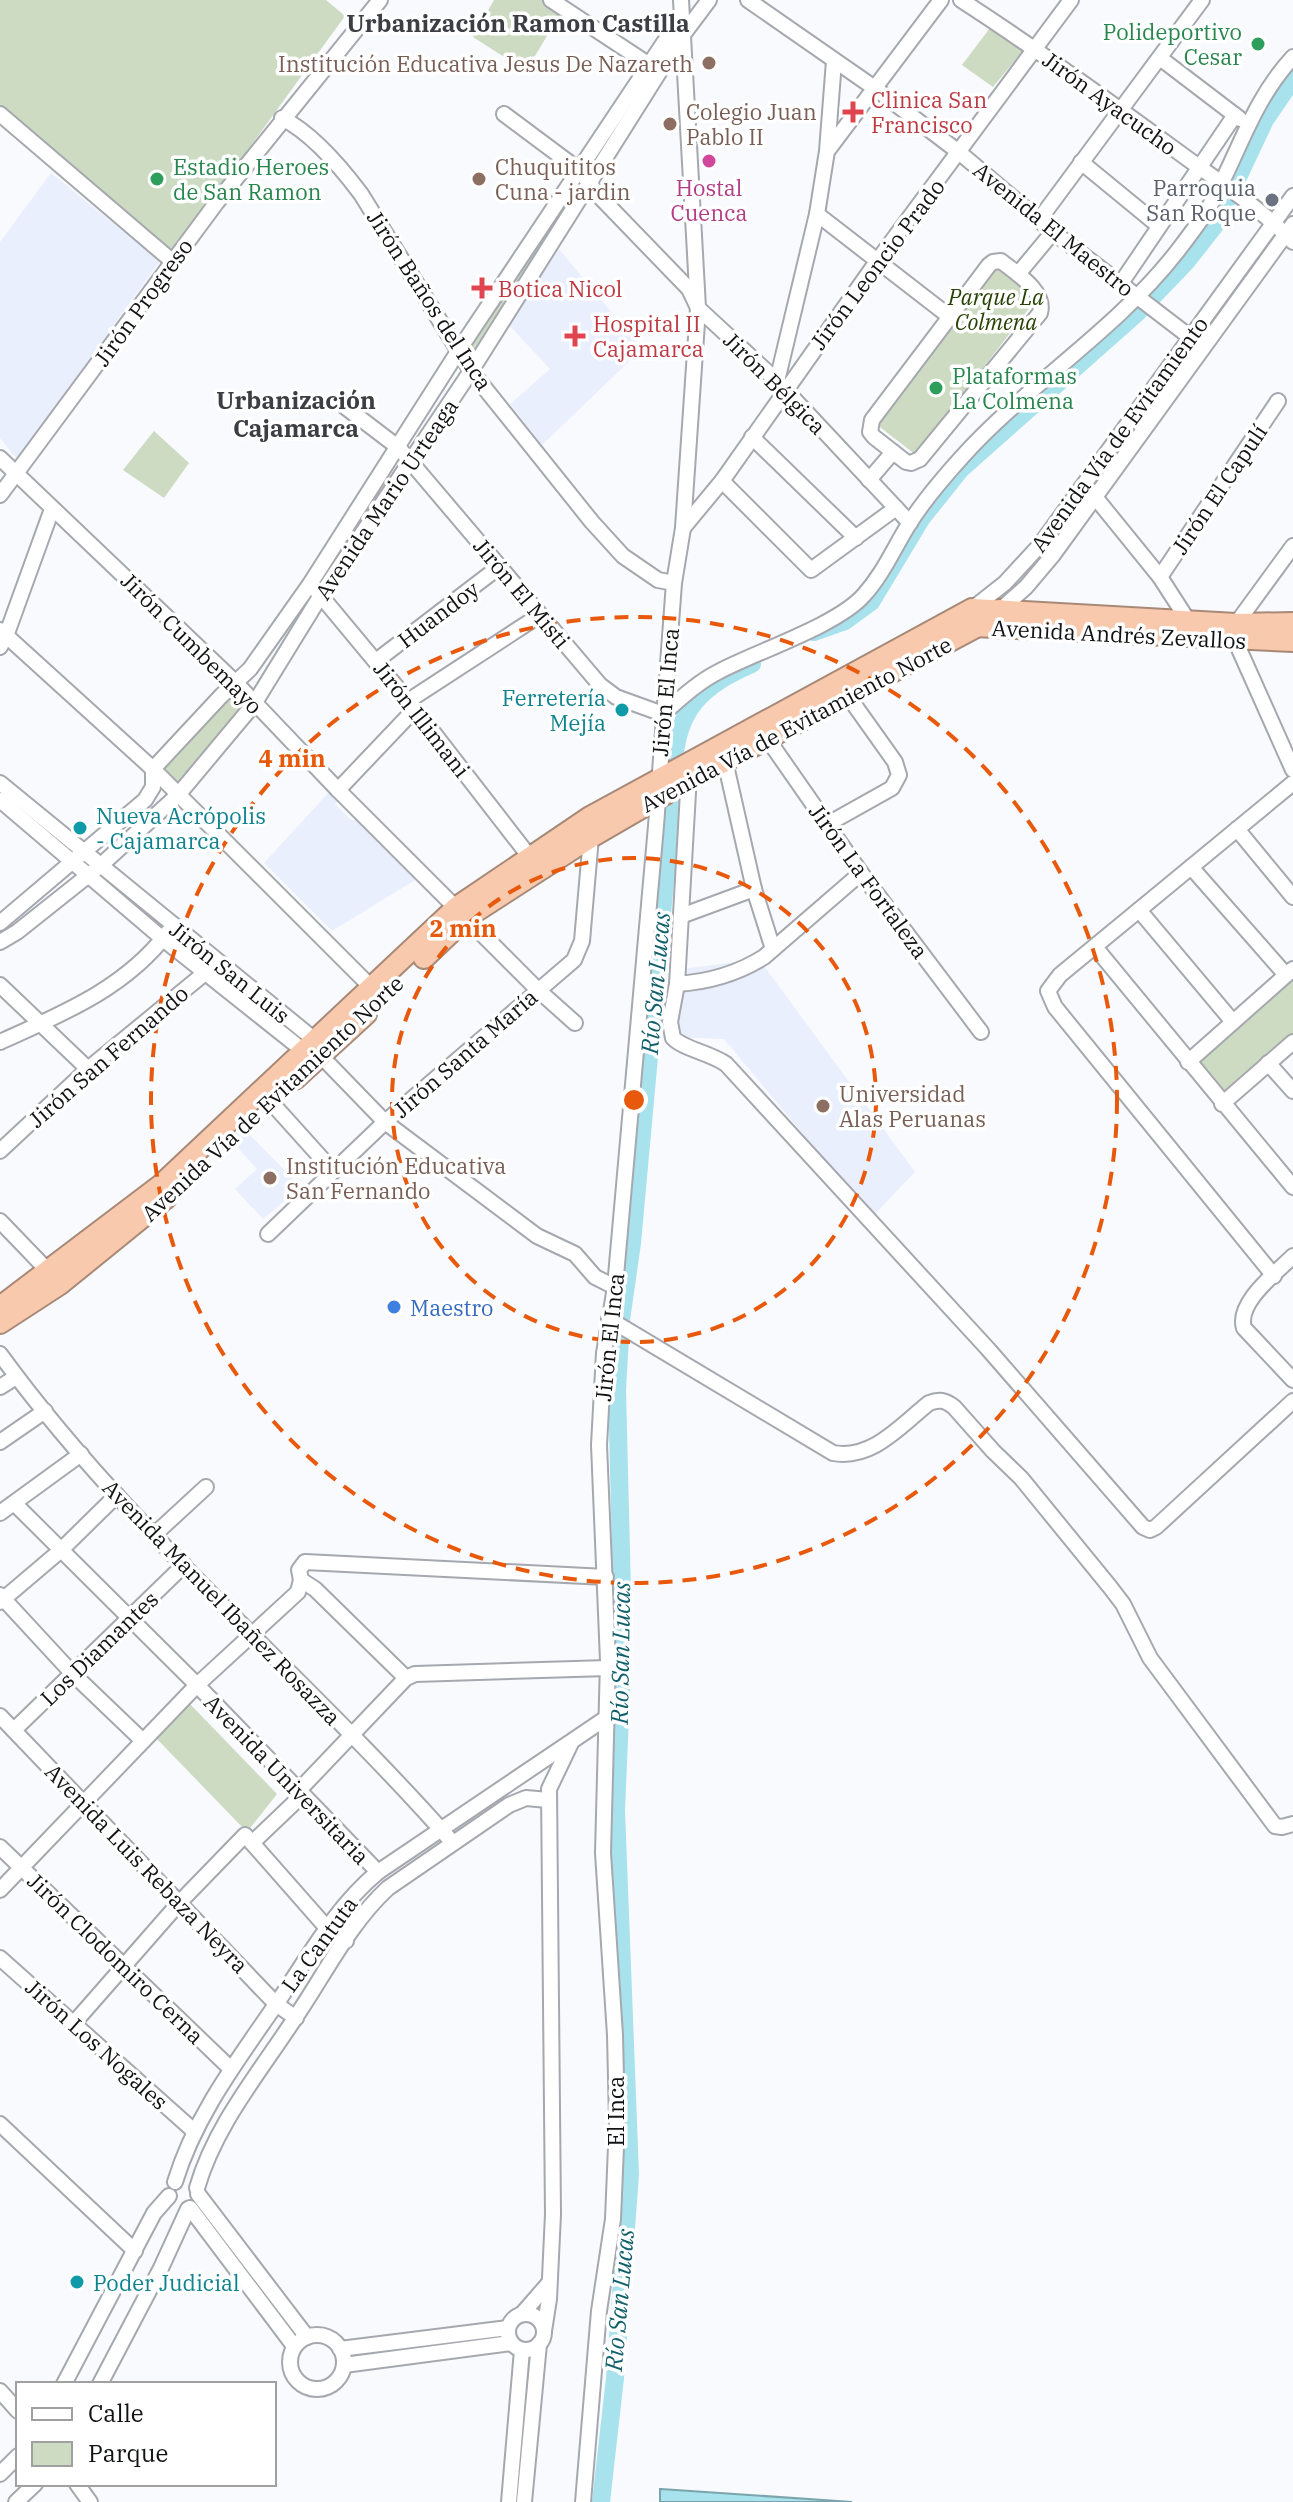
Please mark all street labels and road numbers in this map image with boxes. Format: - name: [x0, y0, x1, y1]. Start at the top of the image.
- street label: Jirón Ayacucho: [1037, 45, 1183, 161]
- street label: Avenida El Maestro: [968, 155, 1140, 303]
- street label: Jirón Leoncio Prado: [803, 173, 951, 355]
- street label: Jirón Baños del Inca: [361, 204, 499, 396]
- street label: Jirón Progreso: [87, 233, 199, 371]
- street label: Avenida Vía de Evitamiento: [1024, 311, 1214, 557]
- street label: Jirón Bélgica: [717, 325, 833, 441]
- street label: Avenida Mario Urteaga: [308, 393, 464, 605]
- street label: Jirón El Capulí: [1165, 418, 1273, 560]
- street label: Jirón El Misti: [467, 532, 577, 654]
- street label: Jirón Cumbemayo: [115, 566, 269, 720]
- street label: Huandoy: [392, 574, 485, 654]
- street label: Avenida Andrés Zevallos: [991, 613, 1247, 655]
- street label: Jirón El Inca: [645, 626, 685, 758]
- street label: Avenida Vía de Evitamiento Norte: [635, 629, 957, 819]
- street label: Jirón Illimani: [367, 655, 477, 783]
- street label: Jirón La Fortaleza: [803, 798, 935, 964]
- street label: Jirón San Luis: [164, 915, 296, 1029]
- street label: Avenida Vía de Evitamiento Norte: [135, 969, 409, 1227]
- street label: Jirón San Fernando: [22, 979, 194, 1133]
- street label: Jirón Santa María: [387, 982, 543, 1124]
- street label: Jirón El Inca: [588, 1271, 630, 1403]
- street label: Avenida Manuel Ibañez Rosazza: [97, 1473, 347, 1731]
- street label: Los Diamantes: [34, 1584, 164, 1712]
- street label: Avenida Universitaria: [198, 1688, 376, 1870]
- street label: Avenida Luis Rebaza Neyra: [39, 1757, 255, 1979]
- street label: Jirón Clodomiro Cerna: [22, 1866, 210, 2050]
- street label: La Cantuta: [275, 1890, 363, 1998]
- street label: Jirón Los Nogales: [20, 1972, 174, 2116]
- street label: El Inca: [601, 2076, 630, 2146]

